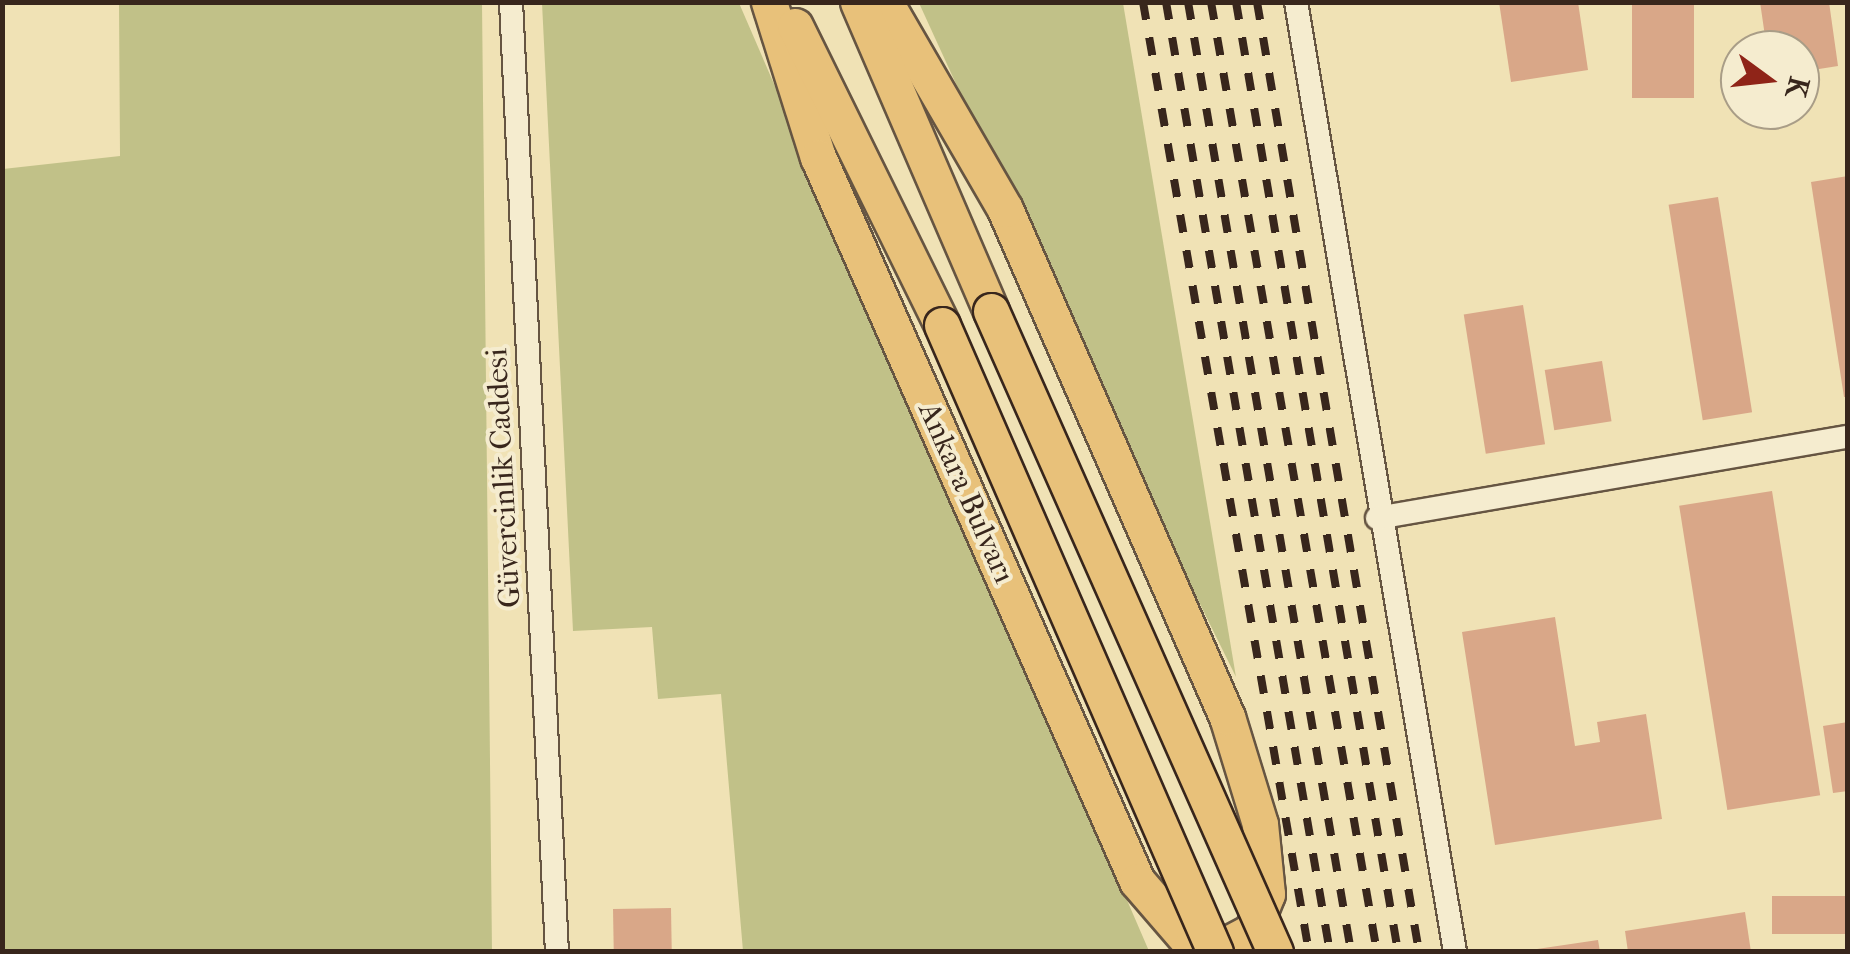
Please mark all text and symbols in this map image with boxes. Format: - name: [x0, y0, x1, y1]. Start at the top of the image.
- north arrow: [1720, 30, 1820, 130]
- text: K: [1779, 73, 1816, 101]
- street label: Güvercinlik Caddesi: [479, 347, 529, 609]
- street label: Ankara Bulvarı: [910, 397, 1022, 589]

